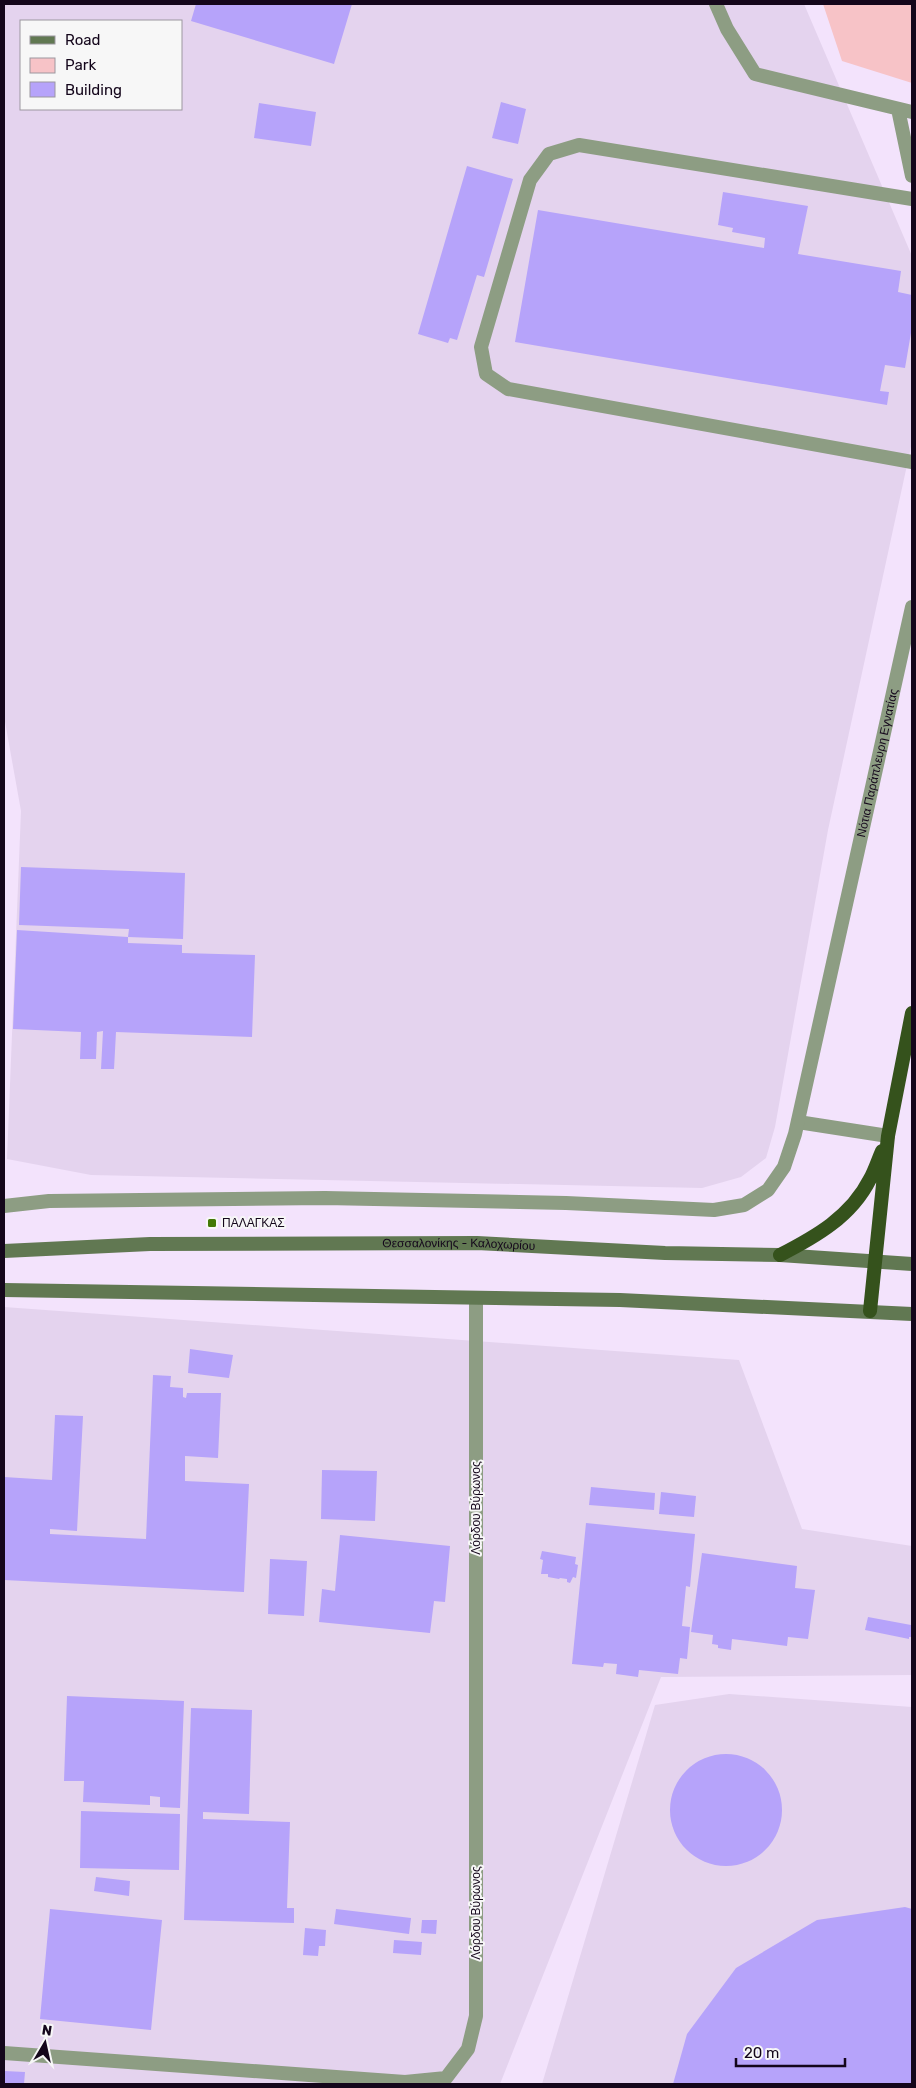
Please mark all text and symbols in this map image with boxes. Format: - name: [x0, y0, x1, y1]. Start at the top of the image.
- legend: [20, 20, 182, 110]
- text: Road: [65, 31, 101, 49]
- text: Park: [65, 56, 96, 74]
- text: Building: [65, 81, 122, 99]
- street label: Νότια Παράπλευρη Εγνατίας: [854, 687, 901, 839]
- place label: ΠΑΛΑΓΚΑΣ: [222, 1216, 285, 1230]
- marker: ΠΑΛΑΓΚΑΣ: [206, 1217, 218, 1229]
- street label: Θεσσαλονίκης - Καλοχωρίου: [382, 1236, 536, 1253]
- street label: Λόρδου Βύρωνος: [469, 1461, 483, 1555]
- street label: Λόρδου Βύρωνος: [469, 1866, 483, 1960]
- north arrow: [20, 2018, 70, 2068]
- text: N: [41, 2021, 53, 2040]
- scale bar: [736, 2036, 845, 2068]
- text: 20 m: [744, 2044, 779, 2062]

